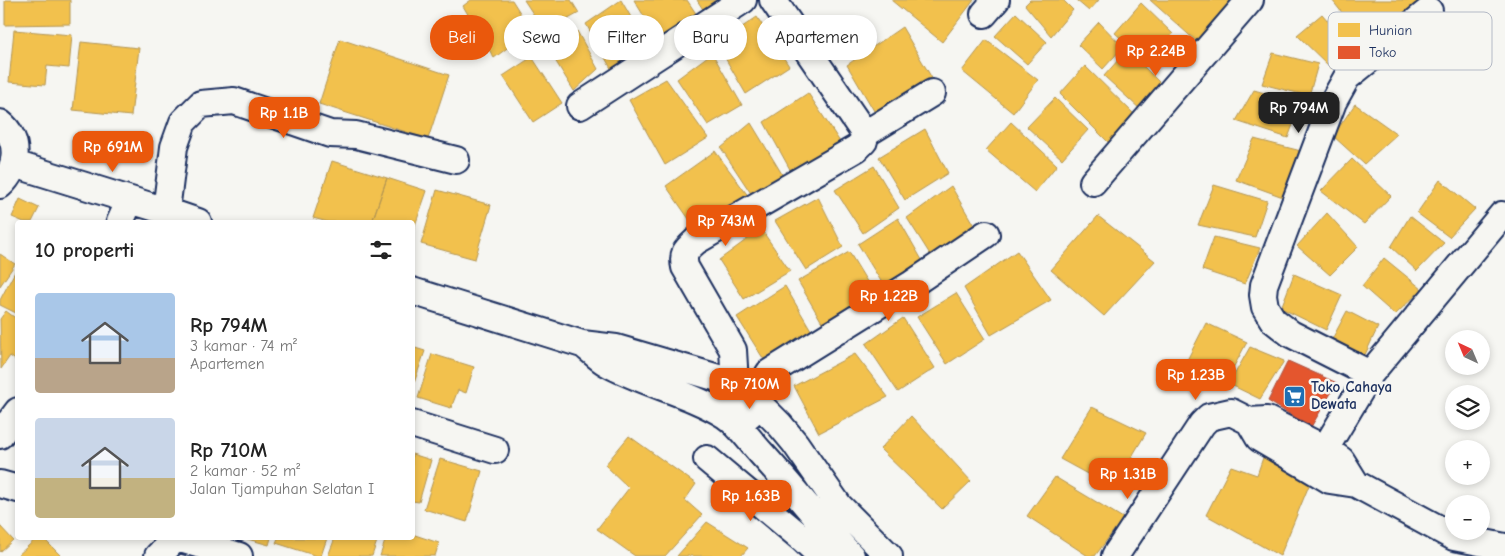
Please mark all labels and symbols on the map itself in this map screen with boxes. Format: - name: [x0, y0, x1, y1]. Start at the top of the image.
- legend: [1328, 12, 1492, 70]
- text: Hunian: [1369, 22, 1412, 39]
- pin: Rp 2.24B: [1104, 34, 1208, 77]
- text: Toko: [1369, 44, 1396, 61]
- pin: Rp 794M: [1253, 92, 1345, 134]
- pin: Rp 1.1B: [238, 96, 330, 139]
- pin: Rp 691M: [67, 130, 159, 173]
- pin: Rp 743M: [680, 204, 772, 247]
- pin: Rp 1.22B: [837, 280, 941, 322]
- north arrow: [1445, 330, 1490, 375]
- pin: Rp 1.23B: [1144, 358, 1248, 401]
- pin: Rp 710M: [704, 368, 796, 410]
- place label: Toko Cahaya Dewata: [1311, 378, 1392, 413]
- supermarket icon: Toko Cahaya Dewata: [1283, 384, 1307, 408]
- pin: Rp 1.31B: [1076, 458, 1180, 500]
- pin: Rp 1.63B: [699, 480, 803, 522]

